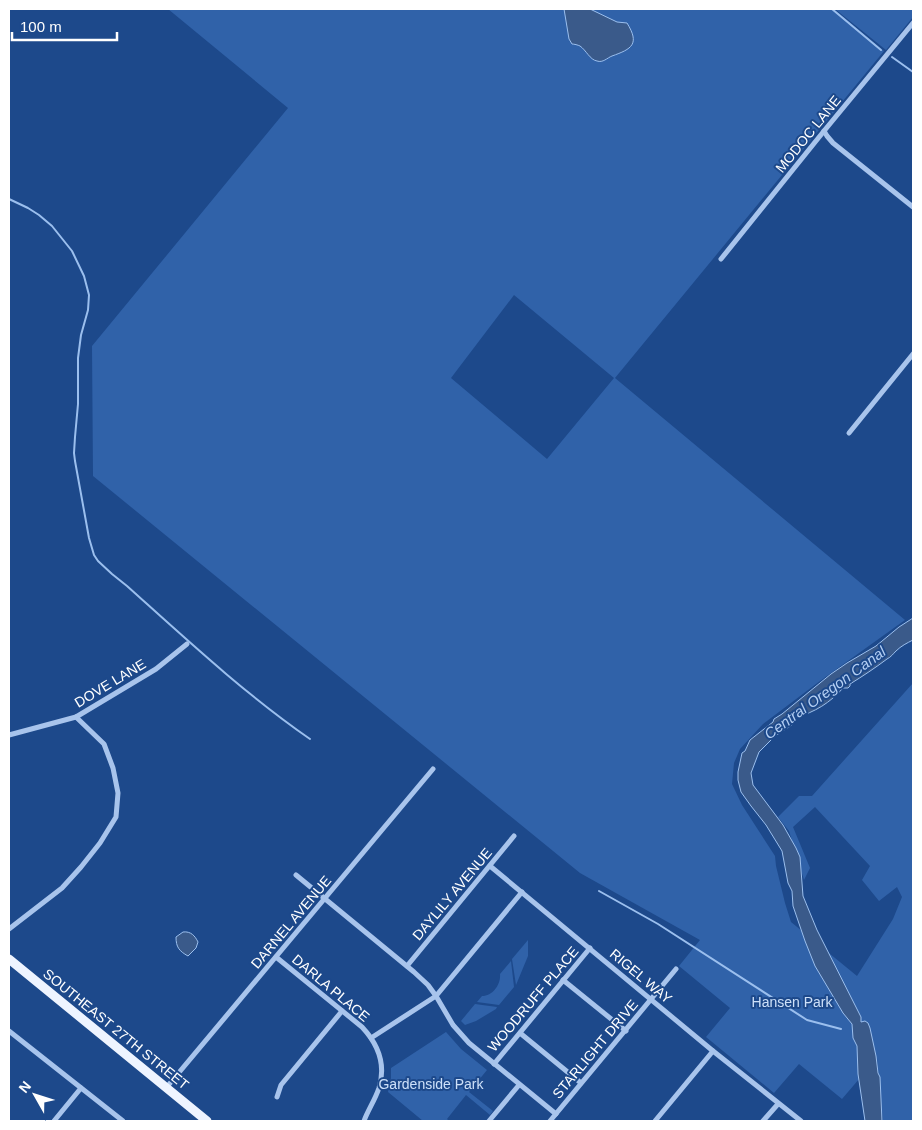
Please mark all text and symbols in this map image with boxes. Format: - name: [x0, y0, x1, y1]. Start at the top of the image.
- scale bar: [12, 10, 118, 42]
- text: 100 m: [20, 18, 62, 35]
- street label: MODOC LANE: [772, 92, 844, 176]
- water label: Central Oregon Canal: [761, 642, 889, 742]
- street label: DOVE LANE: [72, 656, 148, 710]
- street label: DAYLILY AVENUE: [409, 845, 495, 943]
- street label: DARNEL AVENUE: [248, 872, 334, 972]
- street label: WOODRUFF PLACE: [484, 943, 582, 1055]
- street label: RIGEL WAY: [607, 946, 676, 1007]
- street label: DARLA PLACE: [289, 951, 373, 1025]
- street label: SOUTHEAST 27TH STREET: [40, 965, 192, 1093]
- park label: Hansen Park: [752, 994, 833, 1010]
- street label: STARLIGHT DRIVE: [549, 996, 641, 1102]
- north arrow: [10, 1070, 60, 1120]
- park label: Gardenside Park: [378, 1076, 485, 1092]
- text: N: [15, 1078, 34, 1096]

